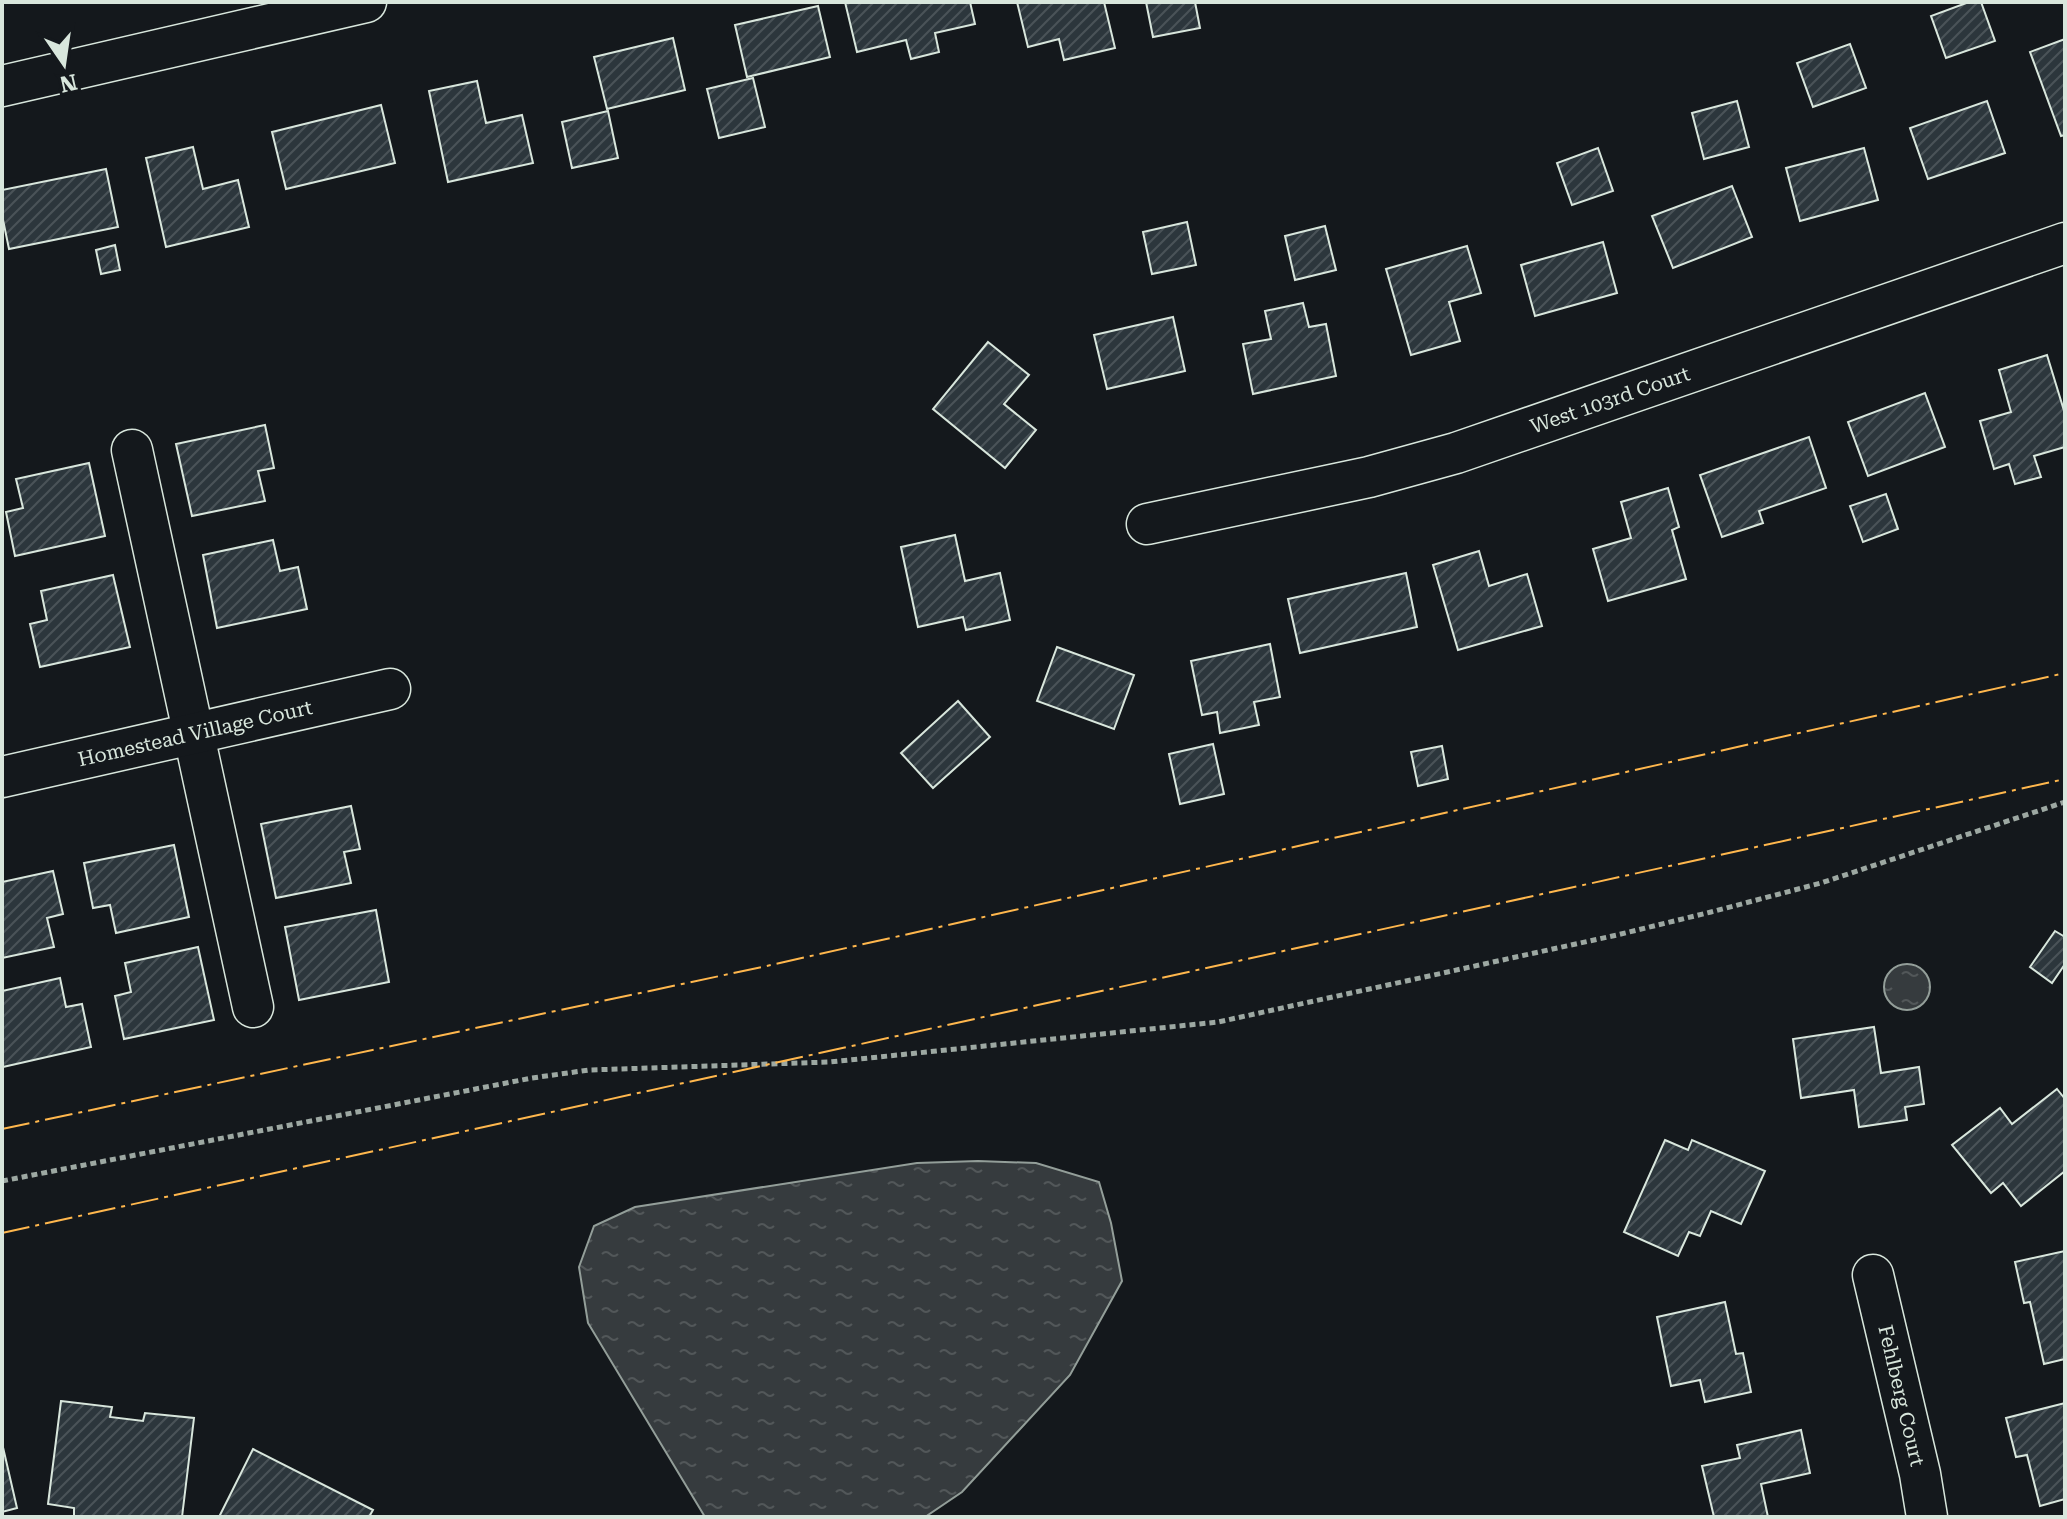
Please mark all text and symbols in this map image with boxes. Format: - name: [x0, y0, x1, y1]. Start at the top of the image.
- north arrow: [24, 24, 104, 104]
- text: N: [57, 69, 79, 97]
- street label: West 103rd Court: [1527, 361, 1693, 439]
- street label: Homestead Village Court: [75, 695, 315, 771]
- street label: Fehlberg Court: [1873, 1323, 1930, 1469]

